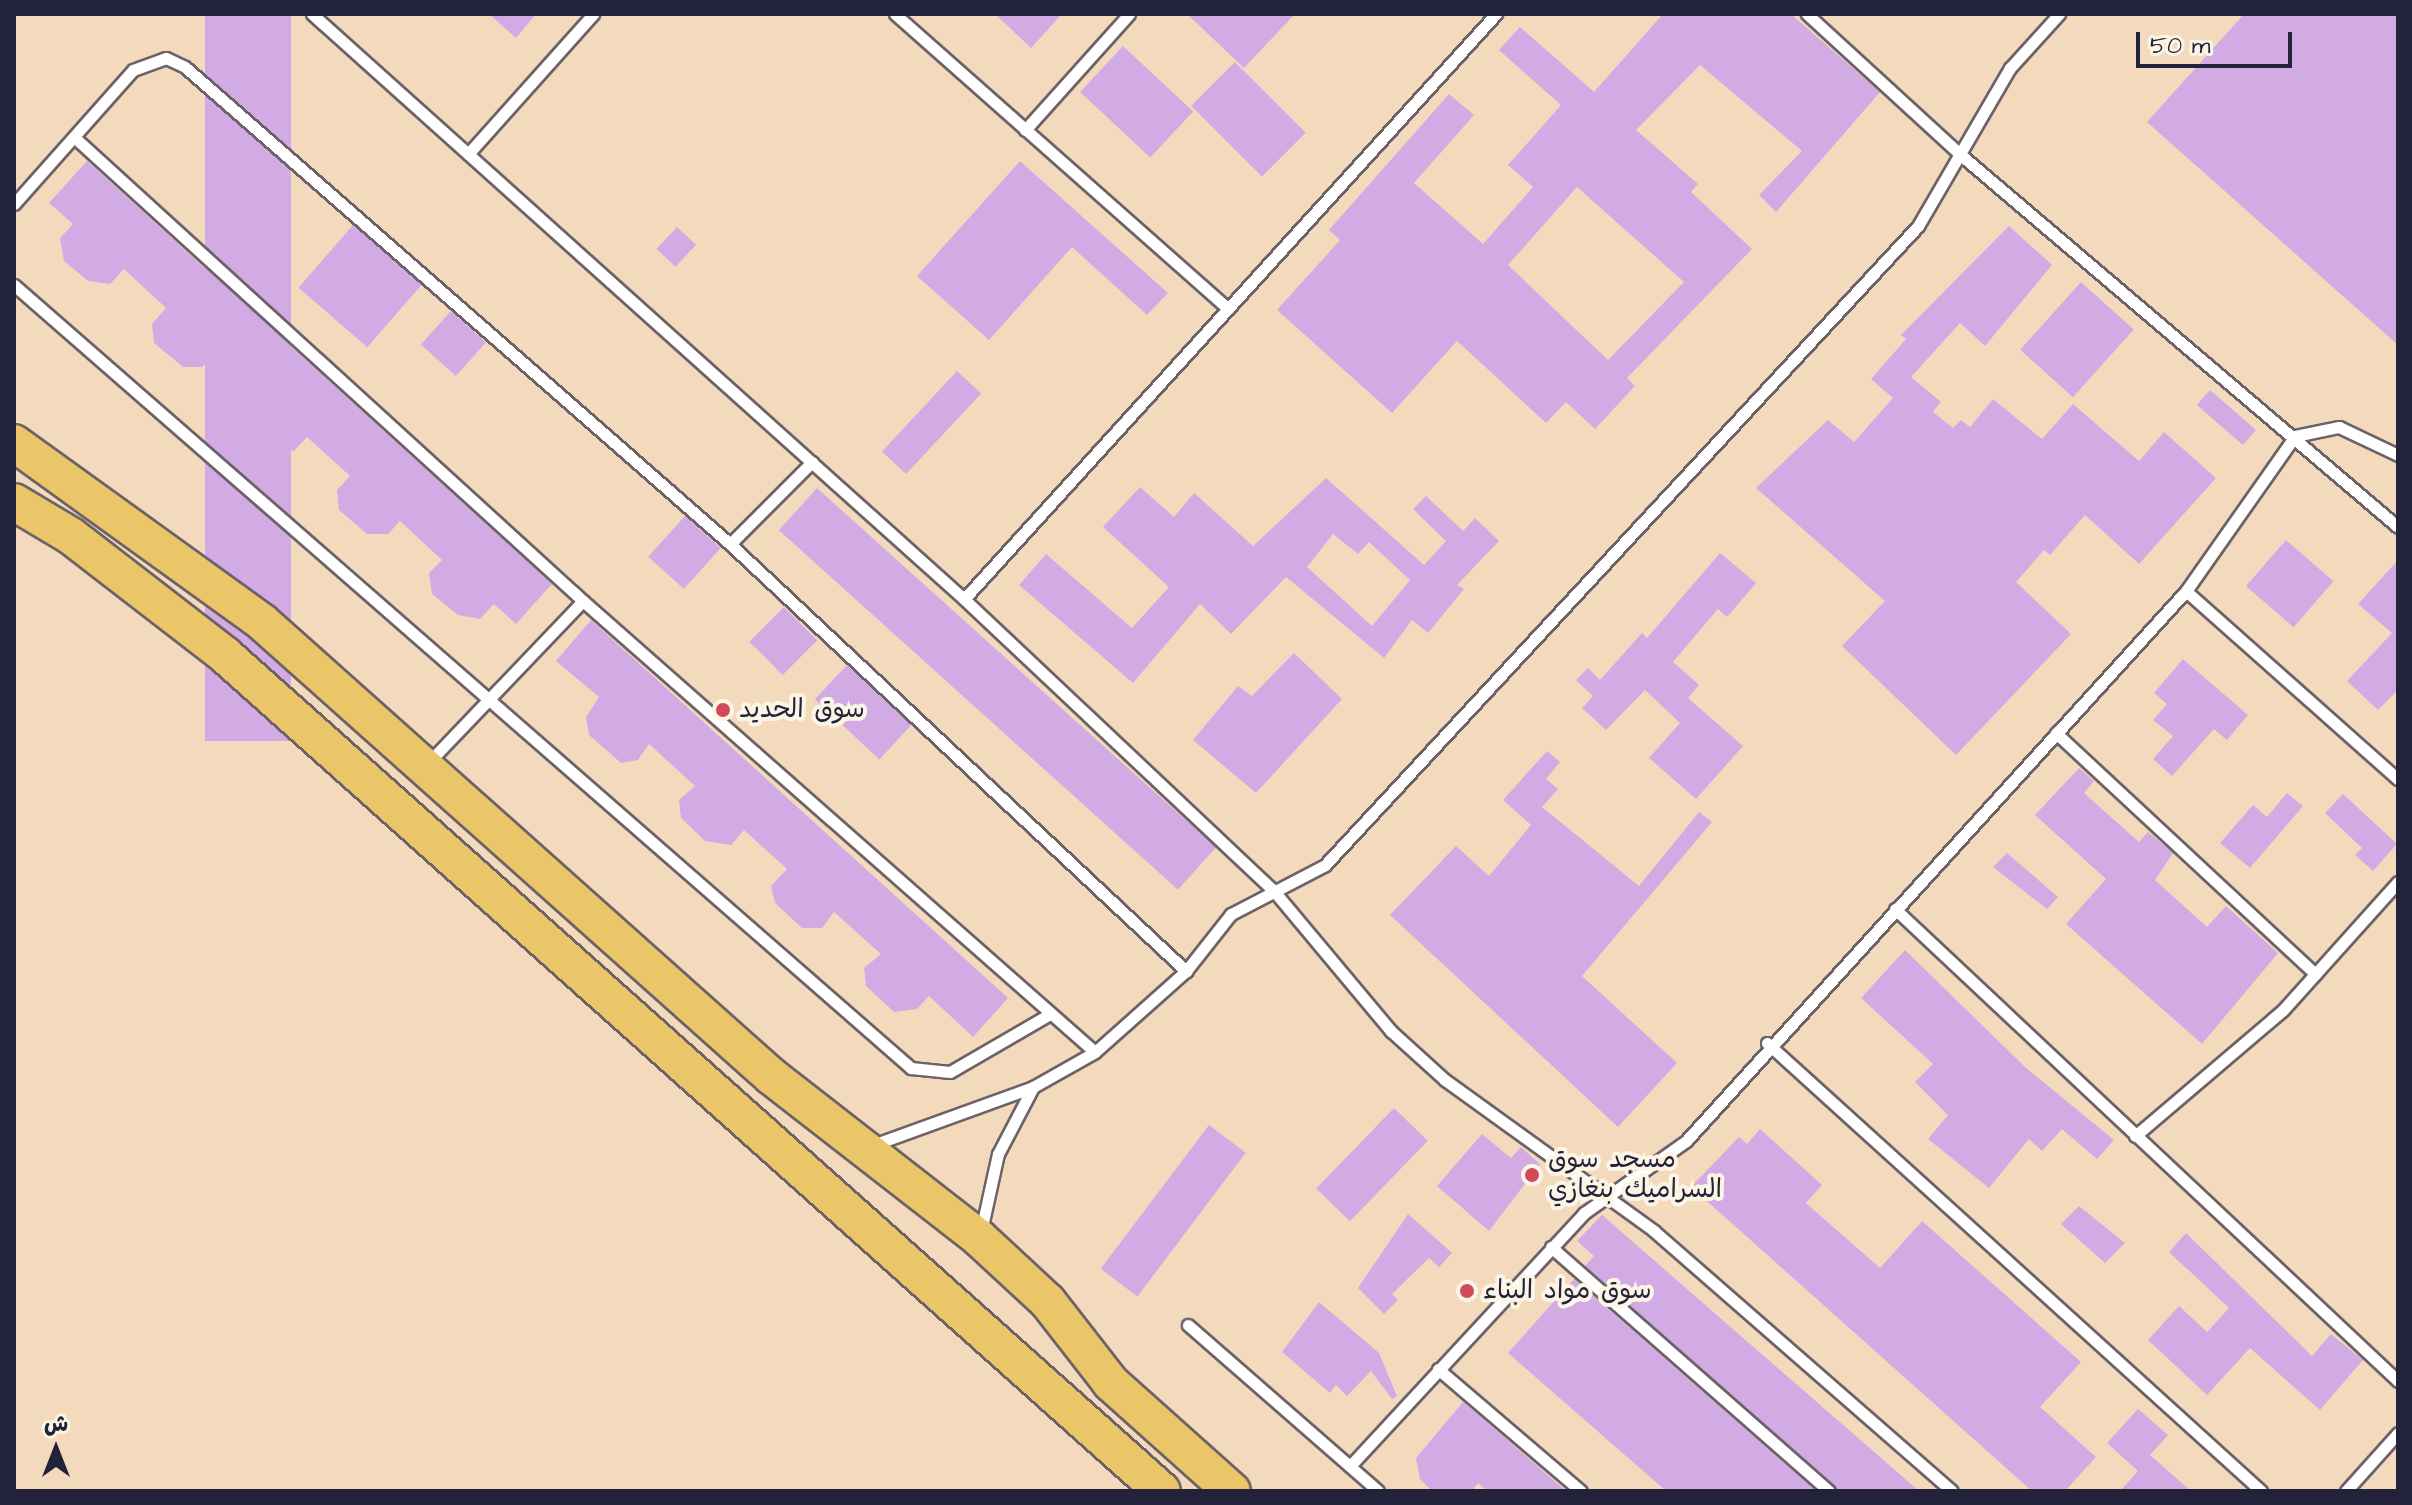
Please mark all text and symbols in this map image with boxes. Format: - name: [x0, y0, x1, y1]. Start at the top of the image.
- scale bar: [2140, 16, 2296, 66]
- text: 50 m: [2150, 29, 2210, 63]
- place label: سوق الحديد: [739, 694, 865, 726]
- marker: سوق الحديد: [714, 701, 732, 719]
- place label: مسجد سوق السراميك بنغازي: [1548, 1144, 1722, 1206]
- marker: مسجد سوق السراميك بنغازي: [1523, 1166, 1541, 1184]
- place label: سوق مواد البناء: [1483, 1275, 1652, 1307]
- marker: سوق مواد البناء: [1458, 1282, 1476, 1300]
- north arrow: [16, 1409, 96, 1489]
- text: ش: [44, 1409, 68, 1440]

